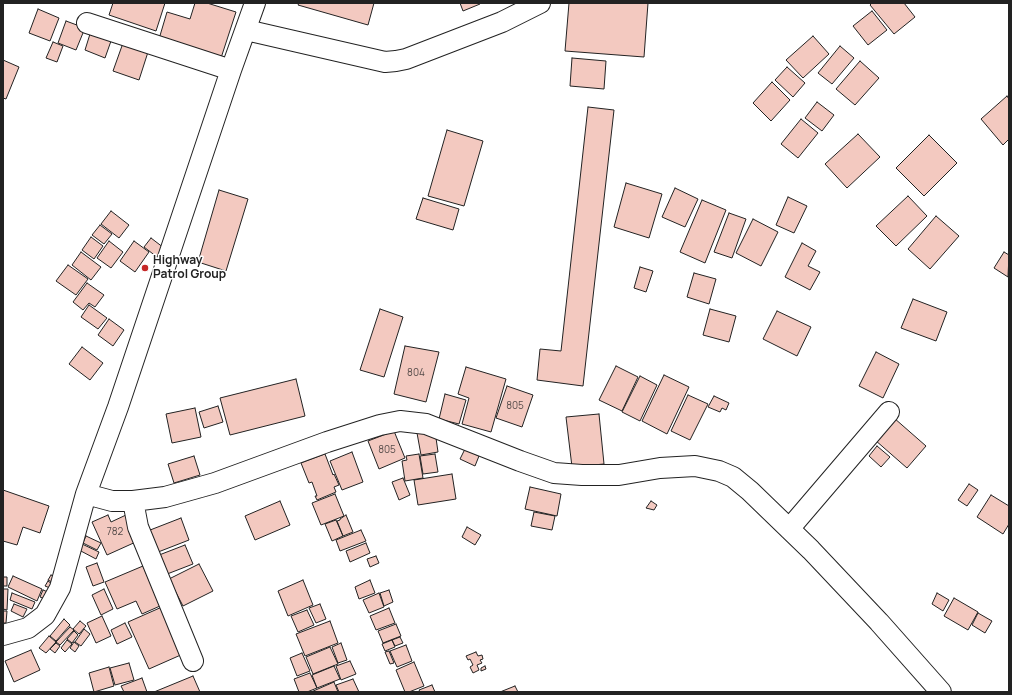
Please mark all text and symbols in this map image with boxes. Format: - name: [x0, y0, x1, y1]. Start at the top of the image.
- place label: Highway Patrol Group: [153, 254, 226, 282]
- marker: Highway Patrol Group: [140, 263, 150, 273]
- house number: 804: [407, 367, 425, 379]
- house number: 805: [506, 400, 524, 412]
- house number: 805: [378, 444, 396, 456]
- house number: 782: [107, 526, 123, 538]

